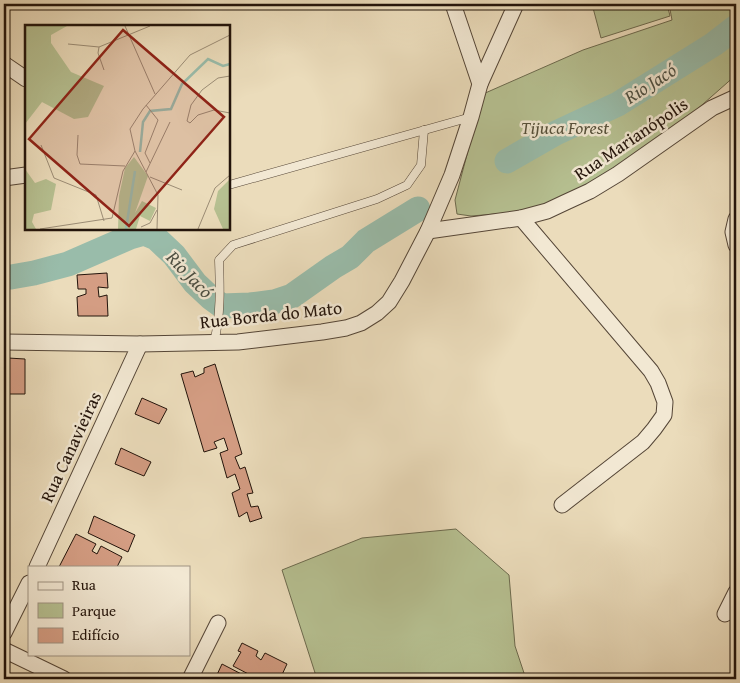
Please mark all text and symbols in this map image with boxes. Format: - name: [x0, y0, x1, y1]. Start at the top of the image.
- inset map: [25, 25, 230, 230]
- water label: Rio Jacó: [618, 55, 682, 111]
- street label: Rua Marianópolis: [568, 90, 693, 187]
- park label: Tijuca Forest: [521, 114, 609, 141]
- water label: Rio Jacó: [159, 243, 220, 305]
- street label: Rua Borda do Mato: [199, 294, 343, 335]
- street label: Rua Canavieiras: [33, 387, 108, 507]
- legend: [28, 566, 190, 656]
- text: Rua: [72, 574, 96, 595]
- text: Parque: [72, 600, 116, 621]
- text: Edifício: [72, 624, 120, 645]

